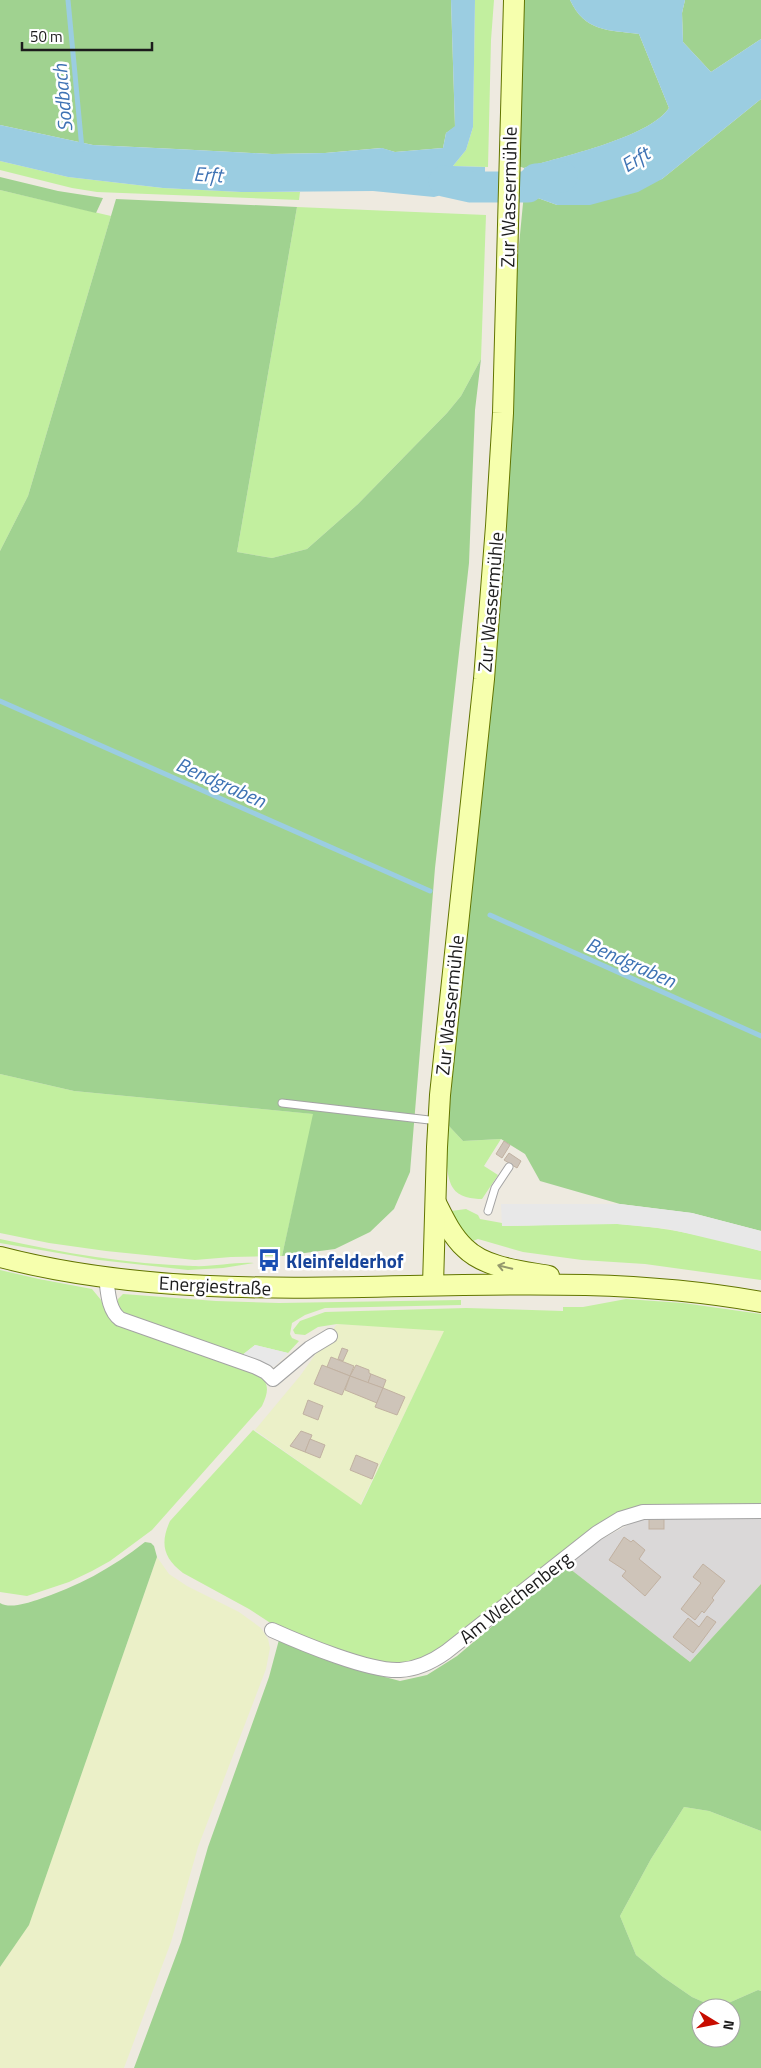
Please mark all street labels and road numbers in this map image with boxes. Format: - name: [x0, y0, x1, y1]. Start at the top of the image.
- street label: Zur Wassermühle: [492, 126, 524, 268]
- street label: Zur Wassermühle: [469, 531, 511, 673]
- street label: Zur Wassermühle: [427, 933, 471, 1077]
- street label: Energiestraße: [158, 1268, 272, 1302]
- street label: Am Welchenberg: [453, 1544, 578, 1650]

